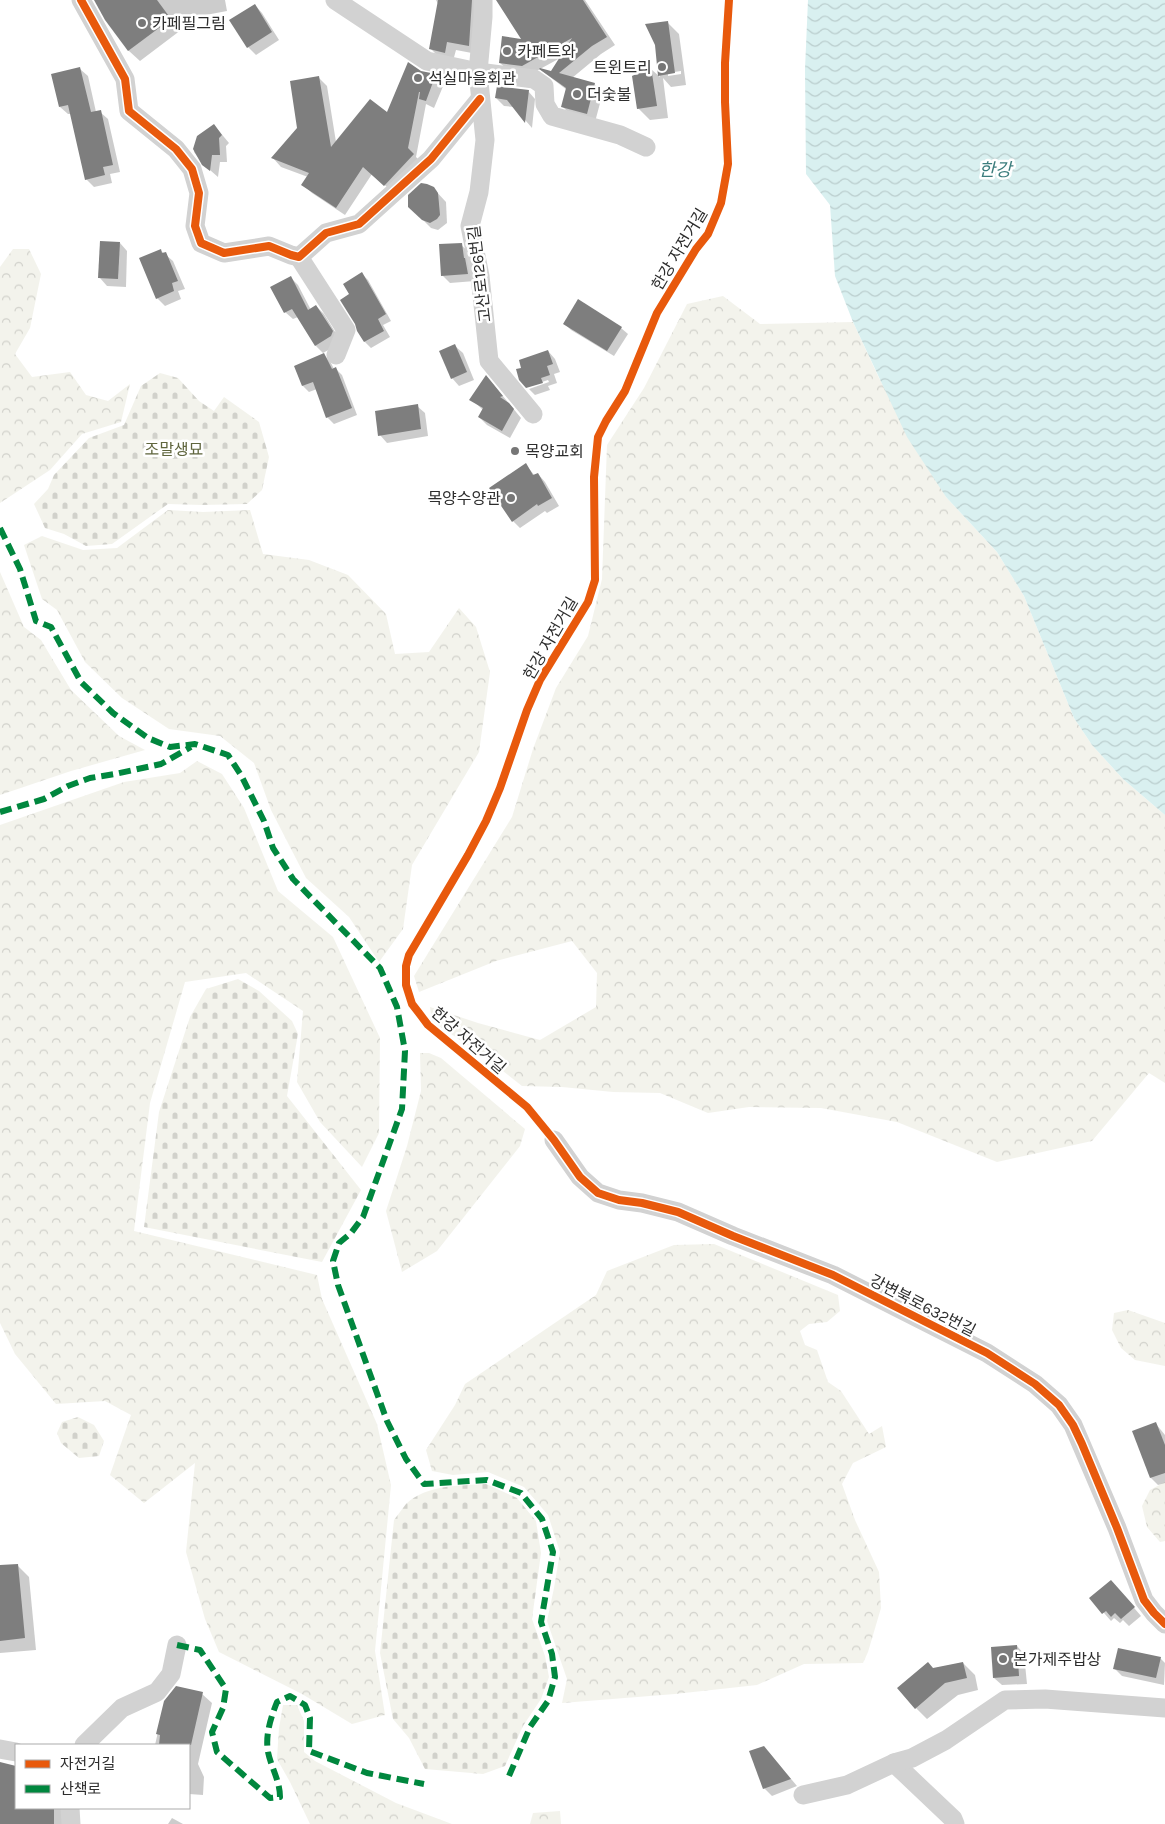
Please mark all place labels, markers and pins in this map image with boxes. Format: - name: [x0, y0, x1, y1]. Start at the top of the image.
- place label: 카페필그림: [152, 14, 226, 33]
- marker: 카페필그림: [136, 17, 148, 29]
- place label: 카페트와: [517, 42, 576, 61]
- marker: 카페트와: [501, 45, 513, 57]
- place label: 트윈트리: [593, 58, 652, 77]
- marker: 트윈트리: [656, 61, 668, 73]
- place label: 석실마을회관: [428, 69, 517, 88]
- marker: 석실마을회관: [412, 72, 424, 84]
- place label: 더숯불: [587, 85, 631, 104]
- marker: 더숯불: [571, 88, 583, 100]
- place label: 목양교회: [525, 442, 584, 461]
- marker: 목양교회: [509, 445, 521, 457]
- place label: 목양수양관: [427, 489, 501, 508]
- marker: 목양수양관: [505, 492, 517, 504]
- place label: 본가제주밥상: [1013, 1650, 1102, 1669]
- marker: 본가제주밥상: [997, 1653, 1009, 1665]

